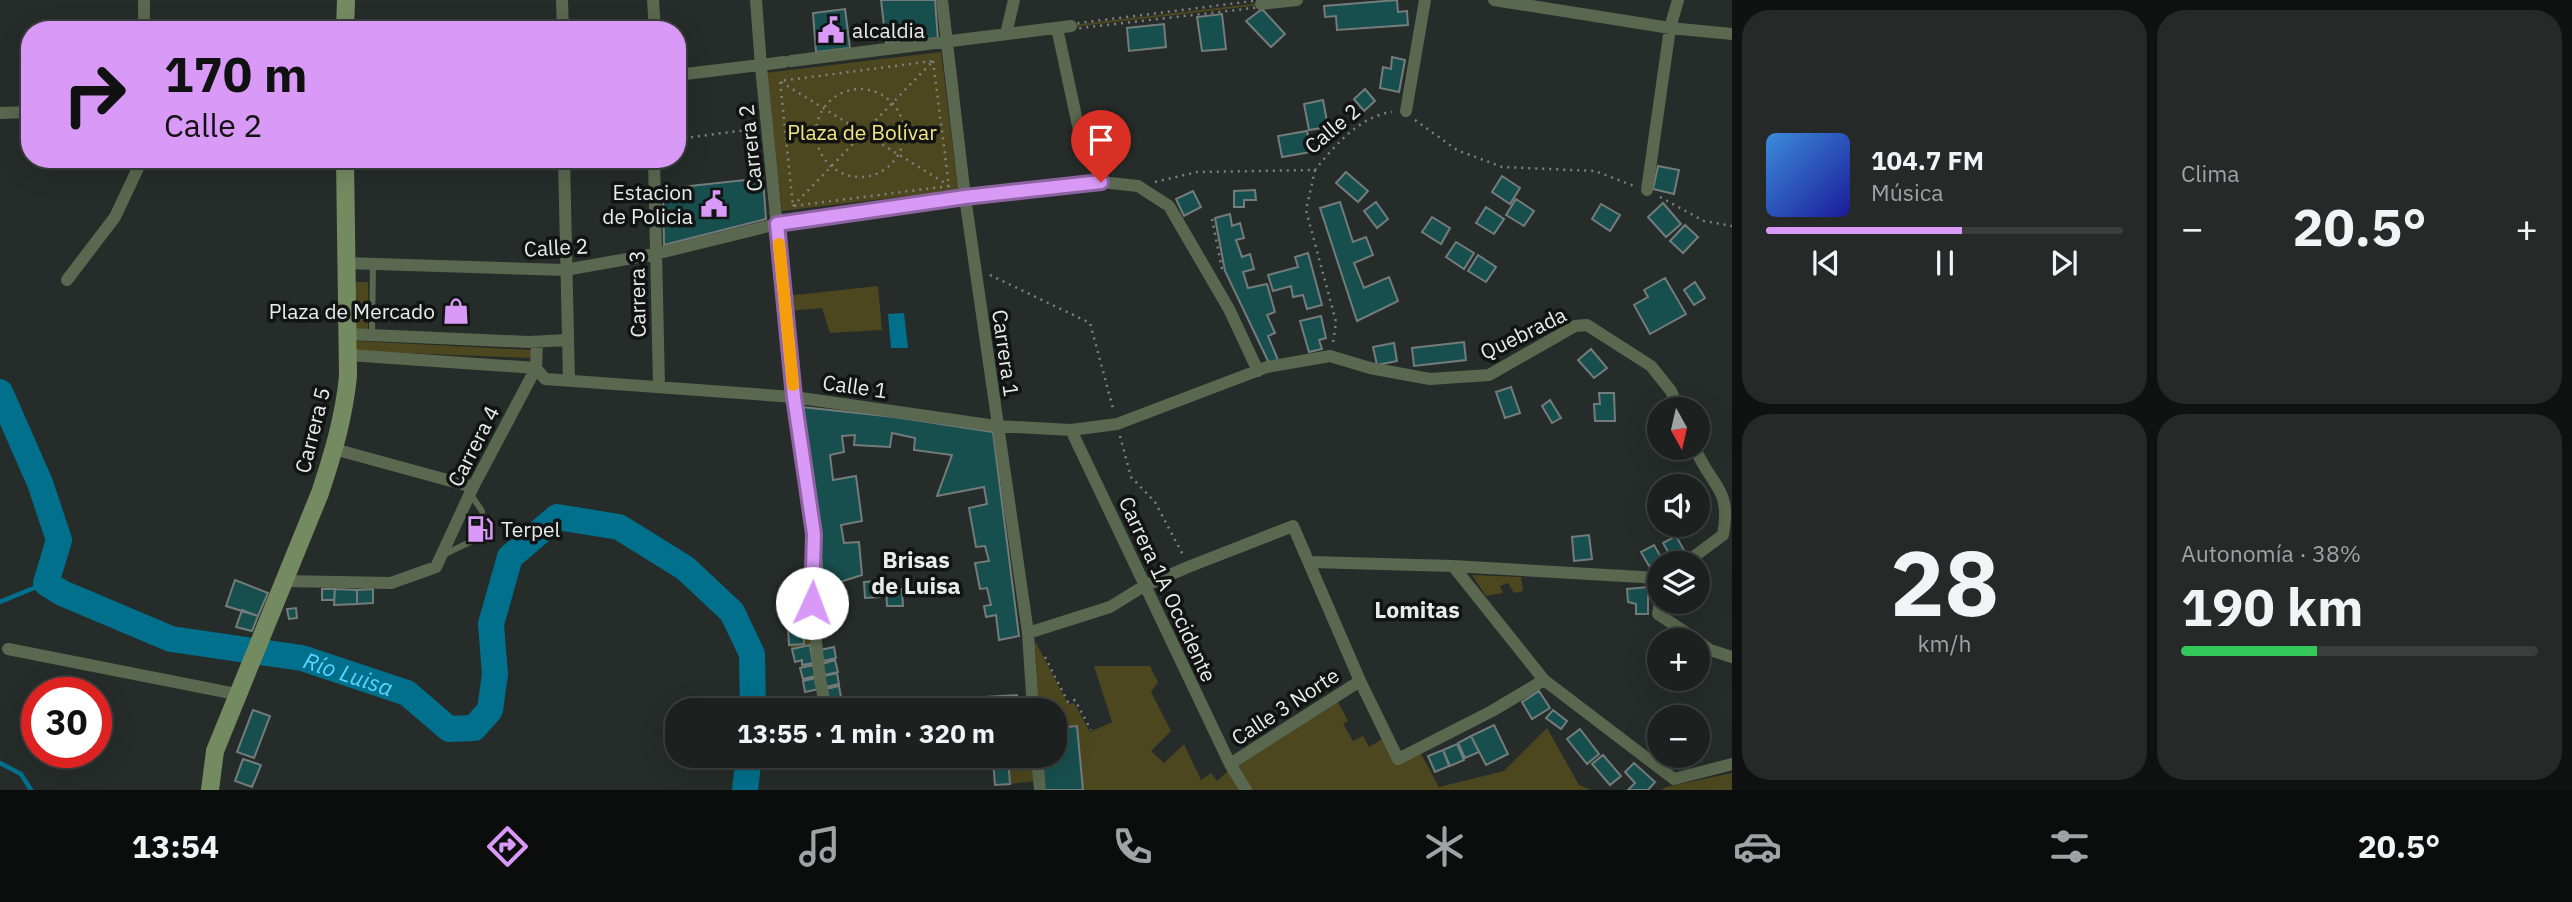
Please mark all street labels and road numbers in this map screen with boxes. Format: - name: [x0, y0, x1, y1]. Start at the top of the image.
- street label: Calle 2: [1298, 96, 1366, 160]
- street label: Carrera 2: [732, 103, 768, 193]
- street label: Calle 2: [523, 231, 589, 263]
- street label: Carrera 3: [622, 250, 652, 338]
- street label: Quebrada: [1475, 300, 1571, 366]
- street label: Carrera 1: [986, 308, 1026, 398]
- street label: Calle 1: [821, 368, 889, 404]
- street label: Carrera 5: [288, 384, 336, 476]
- street label: Carrera 4: [441, 401, 505, 491]
- street label: Carrera 1A Occidente: [1113, 492, 1223, 686]
- street label: Calle 3 Norte: [1226, 661, 1344, 751]

